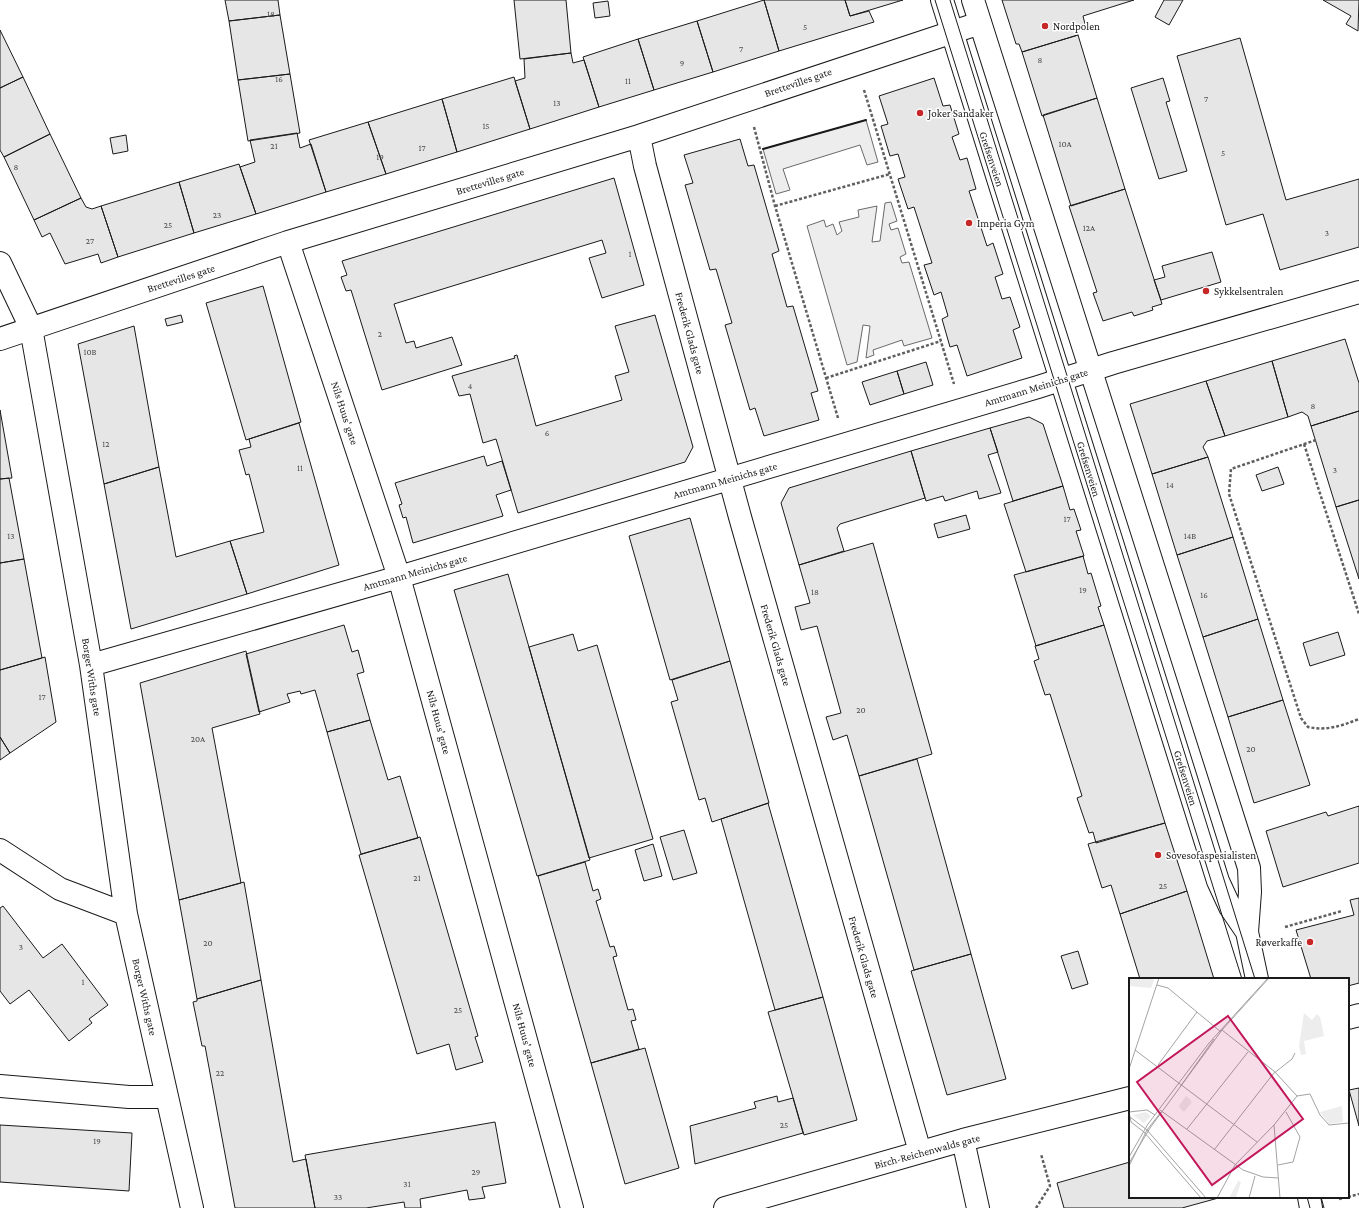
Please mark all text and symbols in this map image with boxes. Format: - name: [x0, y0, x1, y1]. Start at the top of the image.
- house number: 18: [267, 9, 275, 19]
- place label: Nordpolen: [1053, 20, 1100, 33]
- marker: Nordpolen: [1040, 21, 1050, 31]
- house number: 5: [803, 22, 807, 32]
- house number: 7: [739, 44, 743, 54]
- house number: 8: [1038, 55, 1043, 65]
- house number: 9: [680, 58, 685, 68]
- street label: Brettevilles gate: [763, 65, 834, 100]
- house number: 16: [275, 74, 283, 84]
- house number: 11: [625, 76, 631, 86]
- house number: 7: [1204, 94, 1208, 104]
- house number: 13: [553, 98, 561, 108]
- place label: Joker Sandaker: [927, 107, 994, 120]
- marker: Joker Sandaker: [915, 108, 925, 118]
- house number: 15: [482, 121, 490, 131]
- street label: Grefsenveien: [977, 130, 1007, 188]
- house number: 10A: [1058, 139, 1072, 149]
- house number: 21: [270, 141, 278, 151]
- house number: 17: [418, 143, 426, 153]
- house number: 5: [1221, 148, 1225, 158]
- house number: 19: [376, 152, 384, 162]
- house number: 8: [14, 162, 19, 172]
- street label: Brettevilles gate: [455, 165, 526, 198]
- house number: 23: [213, 210, 221, 220]
- place label: Imperia Gym: [977, 217, 1035, 230]
- marker: Imperia Gym: [964, 218, 974, 228]
- house number: 25: [164, 220, 172, 230]
- house number: 12A: [1083, 223, 1096, 233]
- house number: 3: [1325, 228, 1329, 238]
- house number: 27: [86, 236, 94, 246]
- house number: 1: [629, 249, 632, 259]
- street label: Brettevilles gate: [146, 261, 217, 296]
- place label: Sykkelsentralen: [1214, 285, 1283, 298]
- marker: Sykkelsentralen: [1201, 286, 1211, 296]
- street label: Frederik Glads gate: [672, 291, 707, 376]
- house number: 2: [378, 329, 382, 339]
- house number: 10B: [84, 347, 97, 357]
- street label: Amtmann Meinichs gate: [983, 365, 1090, 409]
- street label: Nils Huus' gate: [328, 380, 361, 447]
- house number: 4: [468, 381, 473, 391]
- house number: 8: [1311, 401, 1316, 411]
- house number: 6: [545, 428, 550, 438]
- house number: 12: [102, 439, 110, 449]
- street label: Grefsenveien: [1075, 440, 1103, 498]
- street label: Amtmann Meinichs gate: [672, 459, 779, 502]
- house number: 11: [297, 463, 303, 473]
- house number: 3: [1333, 465, 1337, 475]
- house number: 14: [1166, 480, 1174, 490]
- house number: 17: [1063, 514, 1071, 524]
- house number: 13: [7, 531, 15, 541]
- house number: 14B: [1184, 531, 1196, 541]
- street label: Amtmann Meinichs gate: [362, 551, 469, 594]
- house number: 19: [1079, 585, 1087, 595]
- house number: 18: [811, 587, 819, 597]
- house number: 16: [1200, 590, 1208, 600]
- street label: Frederik Glads gate: [758, 603, 793, 688]
- street label: Borger Withs gate: [79, 637, 104, 717]
- street label: Nils Huus' gate: [424, 689, 453, 756]
- house number: 17: [38, 692, 46, 702]
- house number: 20: [856, 705, 866, 715]
- house number: 20A: [191, 734, 206, 744]
- house number: 20: [1246, 744, 1256, 754]
- street label: Grefsenveien: [1172, 749, 1200, 807]
- place label: Sovesofaspesialisten: [1166, 849, 1256, 862]
- marker: Sovesofaspesialisten: [1153, 850, 1163, 860]
- house number: 21: [413, 873, 421, 883]
- house number: 25: [1159, 881, 1167, 891]
- street label: Frederik Glads gate: [846, 915, 881, 1000]
- place label: Røverkaffe: [1255, 936, 1302, 948]
- marker: Røverkaffe: [1305, 937, 1315, 947]
- house number: 20: [203, 938, 213, 948]
- house number: 3: [19, 942, 23, 952]
- street label: Borger Withs gate: [129, 957, 160, 1037]
- house number: 1: [82, 977, 85, 987]
- inset map: [1129, 978, 1349, 1198]
- street label: Nils Huus' gate: [510, 1002, 539, 1069]
- house number: 25: [454, 1005, 462, 1015]
- house number: 22: [216, 1068, 224, 1078]
- house number: 25: [780, 1120, 788, 1130]
- street label: Birch-Reichenwalds gate: [873, 1131, 981, 1172]
- house number: 19: [93, 1136, 101, 1146]
- house number: 29: [472, 1167, 481, 1177]
- house number: 31: [403, 1179, 411, 1189]
- house number: 33: [334, 1192, 342, 1202]

